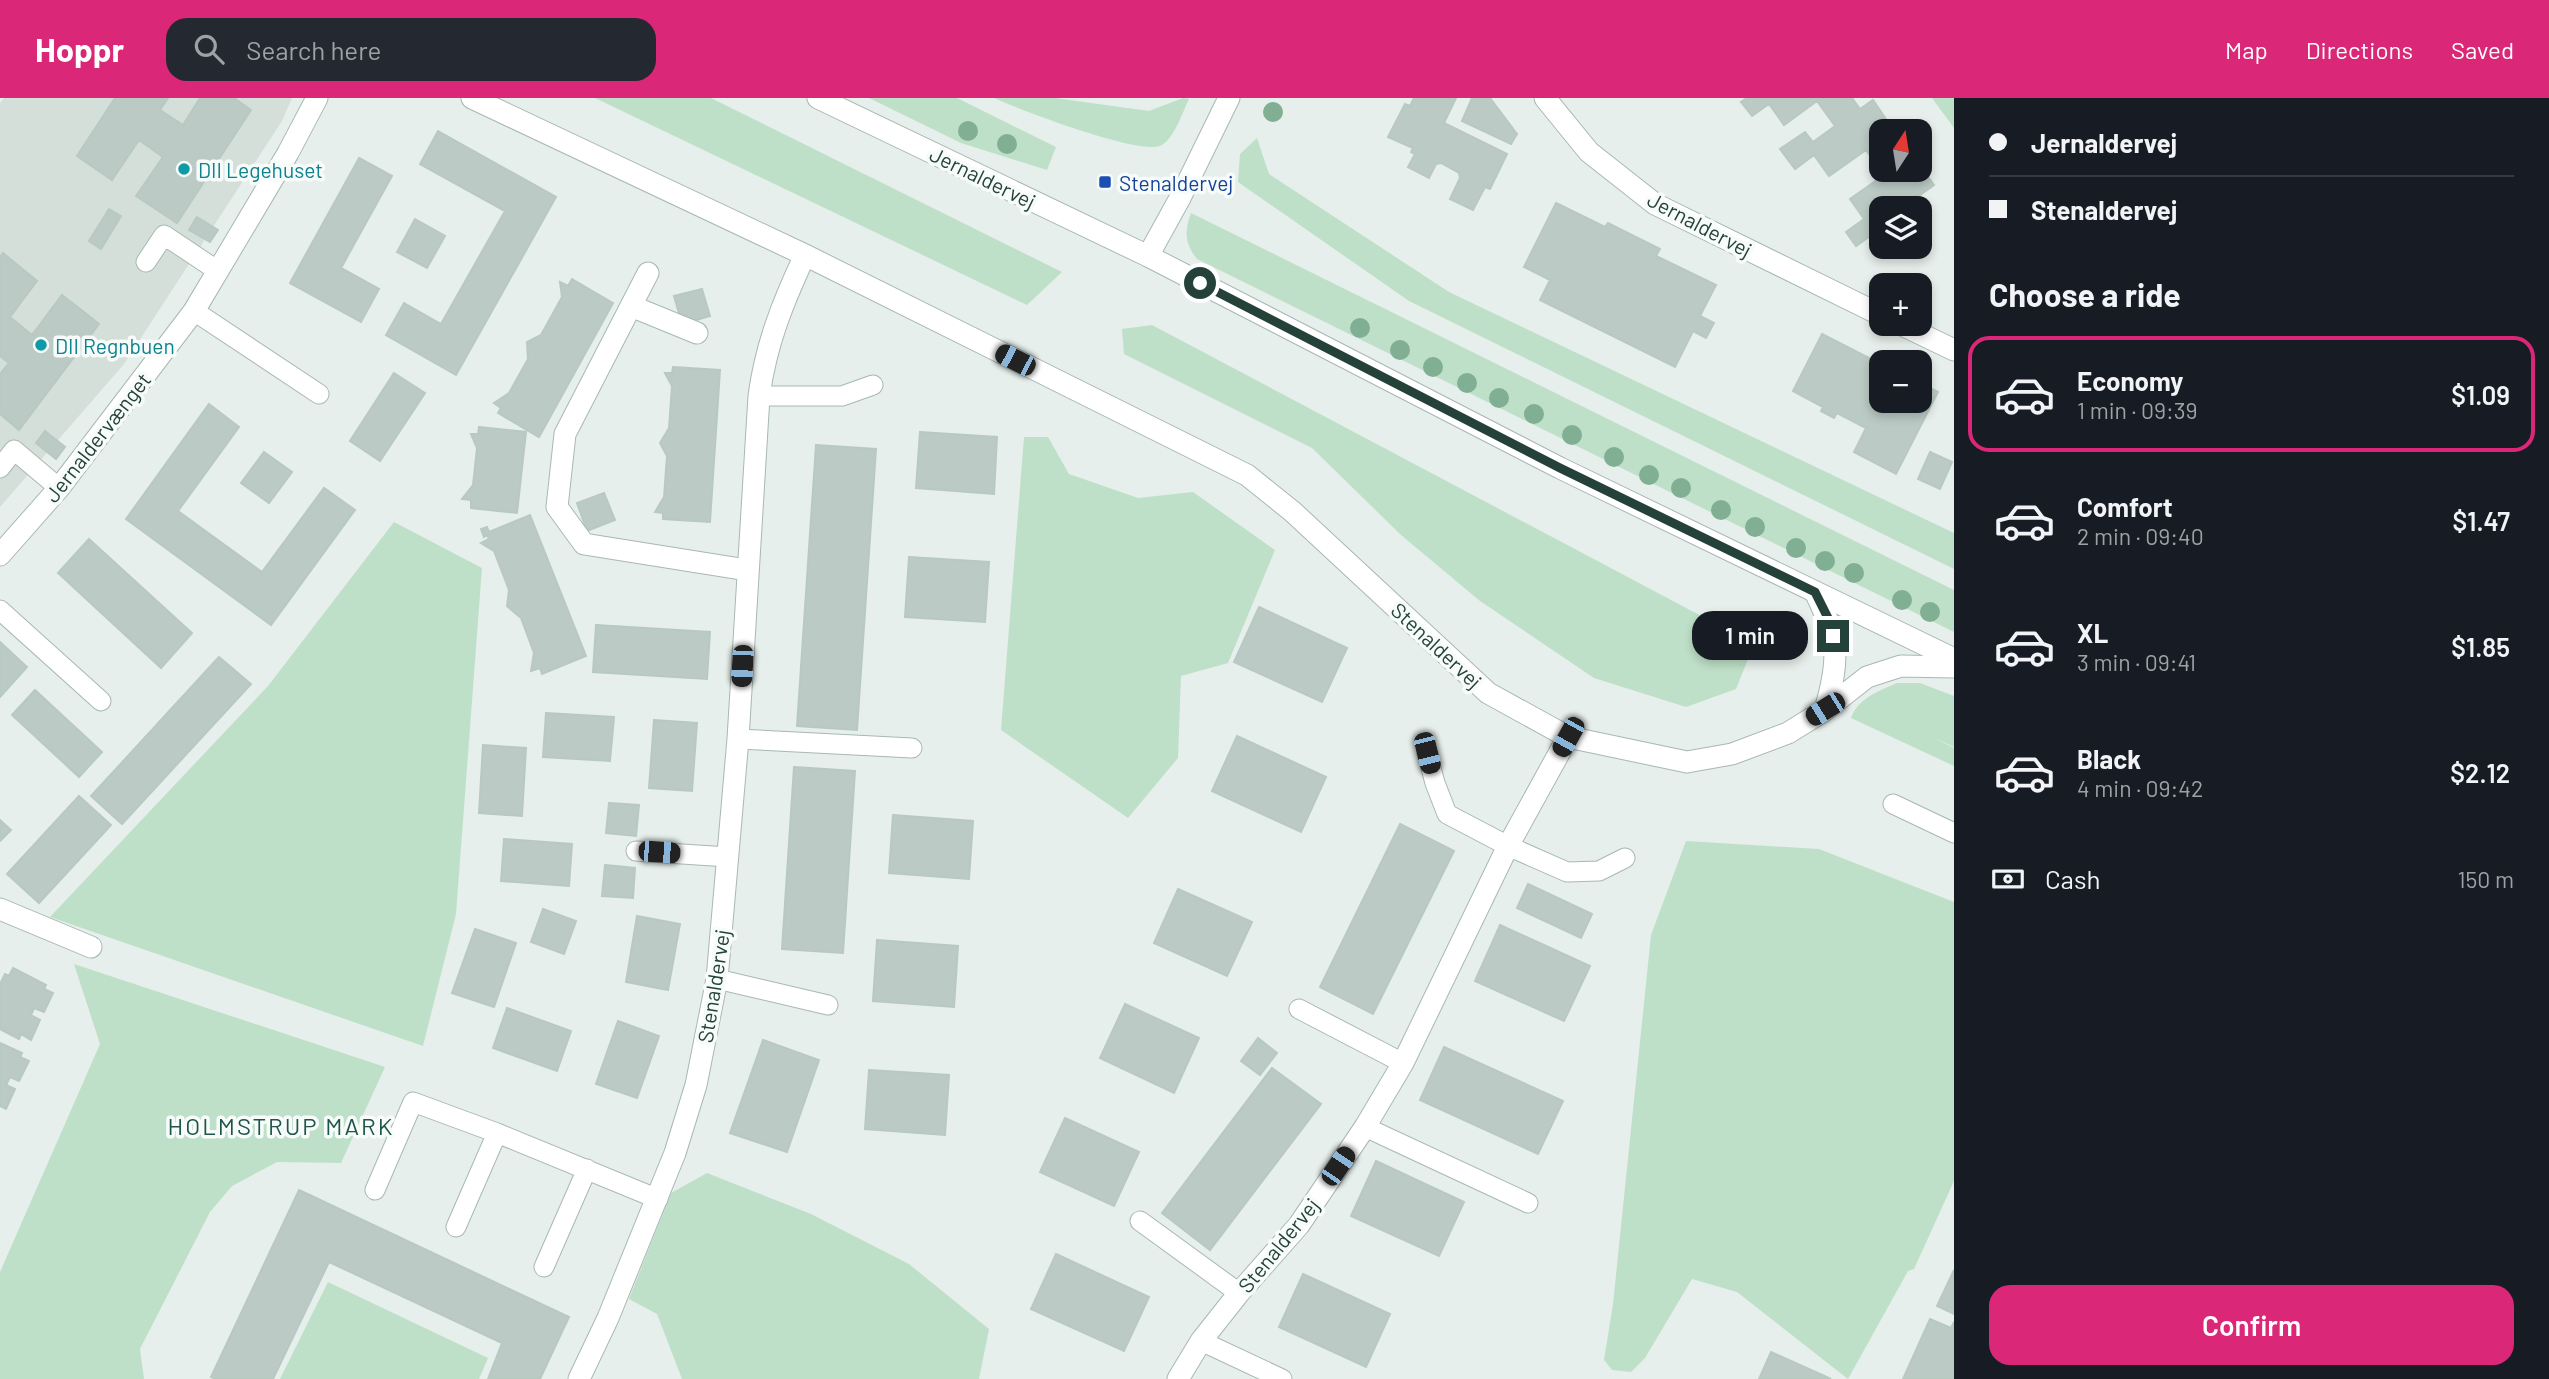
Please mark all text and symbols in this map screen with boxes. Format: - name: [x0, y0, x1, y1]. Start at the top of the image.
- search box: [166, 18, 656, 81]
- text: Hoppr: [35, 29, 124, 69]
- icon: search: [190, 30, 228, 68]
- text: Search here: [246, 34, 381, 65]
- text: Map: [2225, 35, 2268, 64]
- text: Directions: [2306, 35, 2413, 64]
- text: Saved: [2451, 35, 2514, 64]
- north arrow: [1869, 119, 1932, 182]
- map controls: [1869, 119, 1932, 413]
- text: Jernaldervej: [2031, 127, 2177, 158]
- street label: Jernaldervej: [926, 141, 1040, 213]
- place label: DII Legehuset: [198, 157, 323, 182]
- marker: DII Legehuset: [176, 161, 192, 177]
- place label: Stenaldervej: [1119, 170, 1234, 195]
- marker: Stenaldervej: [1097, 174, 1113, 190]
- street label: Jernaldervej: [1644, 186, 1756, 262]
- text: Stenaldervej: [2031, 194, 2177, 225]
- button: layers: [1869, 196, 1932, 259]
- route start: [1184, 267, 1216, 299]
- button: +: [1869, 273, 1932, 336]
- text: Choose a ride: [1989, 275, 2181, 313]
- place label: DII Regnbuen: [55, 333, 175, 358]
- marker: DII Regnbuen: [33, 337, 49, 353]
- car: [992, 341, 1039, 379]
- button: −: [1869, 350, 1932, 413]
- icon: car: [1993, 363, 2056, 426]
- text: Economy: [2077, 365, 2183, 396]
- street label: Jernaldervænget: [39, 367, 155, 507]
- text: $1.09: [2451, 379, 2510, 410]
- text: 1 min · 09:39: [2077, 396, 2198, 424]
- icon: car: [1993, 489, 2056, 552]
- text: Comfort: [2077, 491, 2173, 522]
- text: $1.47: [2453, 505, 2510, 536]
- text: 2 min · 09:40: [2077, 522, 2204, 550]
- street label: Stenaldervej: [1387, 597, 1487, 693]
- callout: 1 min: [1693, 612, 1808, 660]
- icon: car: [1993, 615, 2056, 678]
- text: XL: [2077, 617, 2108, 648]
- route end: [1817, 620, 1849, 652]
- text: 1 min: [1725, 621, 1775, 649]
- text: $1.85: [2451, 631, 2510, 662]
- car: [731, 644, 754, 688]
- text: 3 min · 09:41: [2077, 648, 2196, 676]
- car: [1802, 689, 1849, 729]
- car: [1549, 714, 1588, 760]
- car: [1412, 730, 1443, 776]
- icon: car: [1993, 741, 2056, 804]
- text: Black: [2077, 743, 2141, 774]
- text: $2.12: [2450, 757, 2510, 788]
- text: 4 min · 09:42: [2077, 774, 2203, 802]
- car: [638, 840, 681, 864]
- icon: cash: [1989, 860, 2027, 898]
- text: Cash: [2045, 863, 2100, 894]
- text: 150 m: [2458, 865, 2514, 893]
- street label: Stenaldervej: [692, 927, 734, 1045]
- district label: HOLMSTRUP MARK: [168, 1111, 394, 1140]
- car: [1318, 1143, 1359, 1189]
- street label: Stenaldervej: [1232, 1193, 1324, 1297]
- button: Confirm: [1989, 1285, 2514, 1365]

